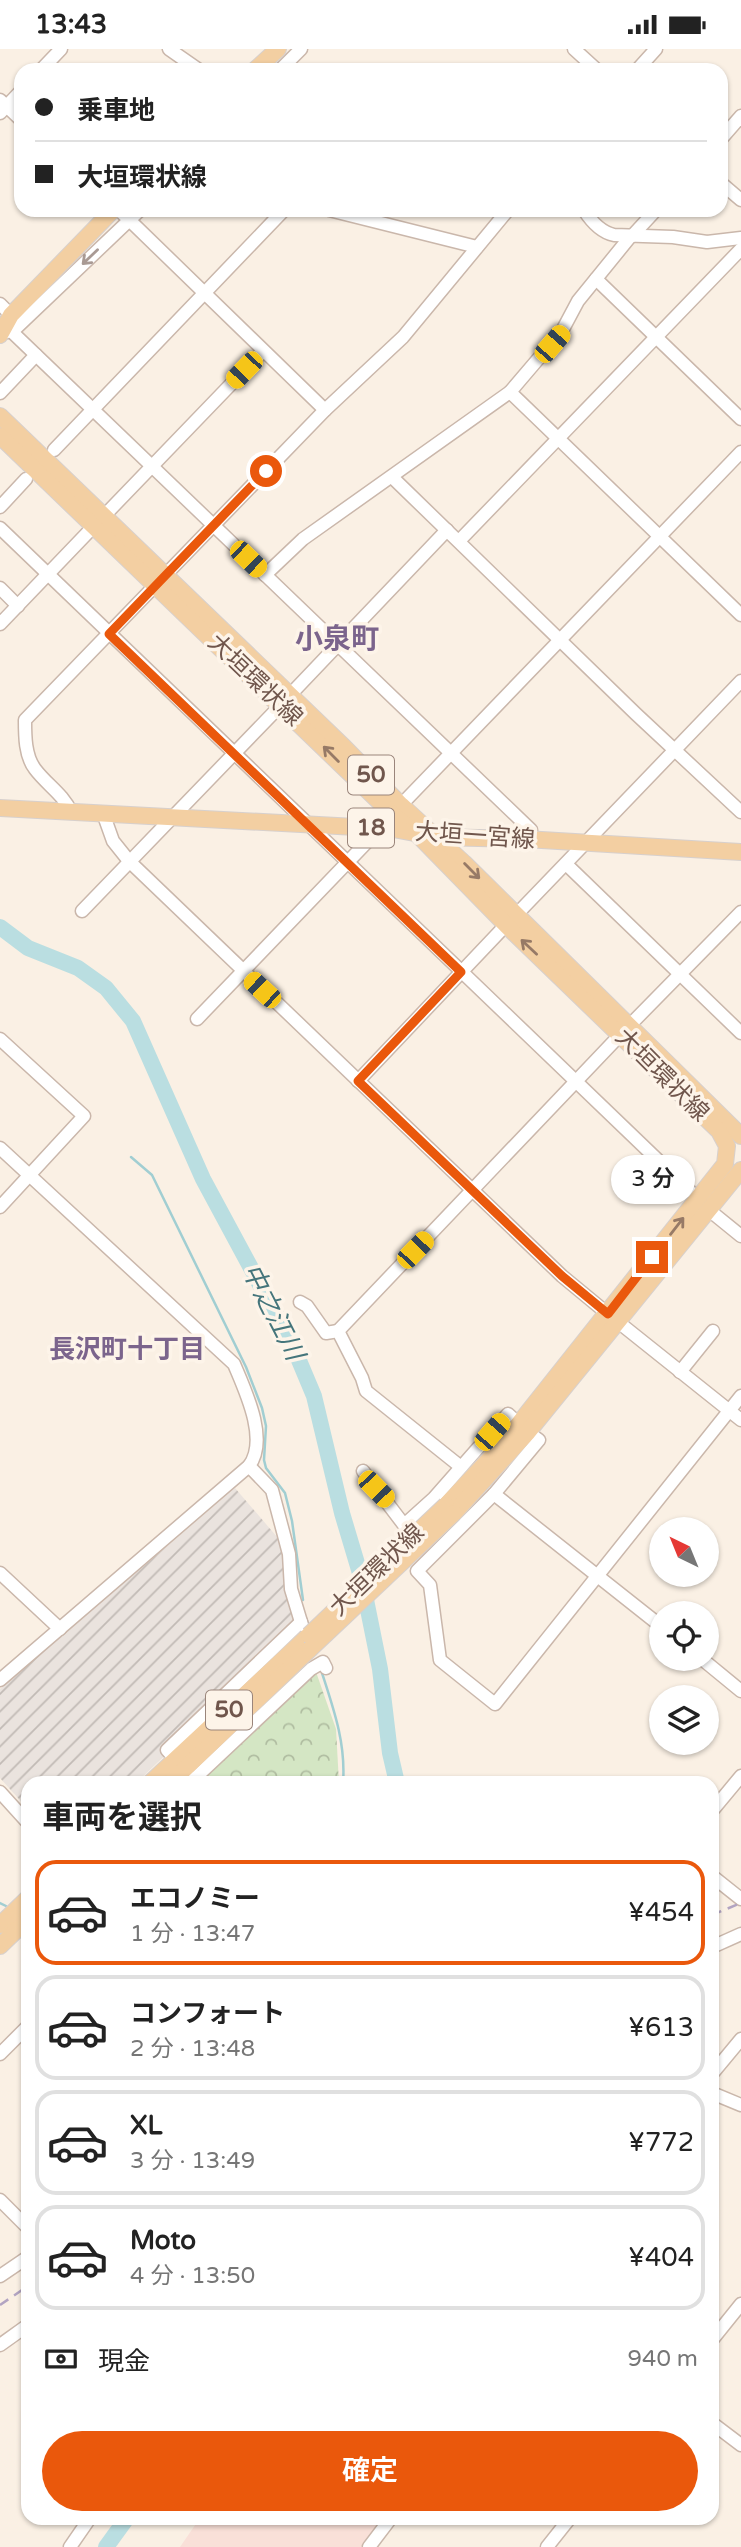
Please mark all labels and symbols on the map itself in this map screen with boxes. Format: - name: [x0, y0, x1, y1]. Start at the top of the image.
- one-way arrow: [82, 249, 99, 266]
- car: [531, 321, 574, 367]
- car: [222, 348, 267, 392]
- route start: [250, 455, 282, 487]
- car: [226, 537, 271, 581]
- district label: 小泉町: [295, 622, 379, 656]
- street label: 大垣環状線: [202, 628, 308, 732]
- one-way arrow: [323, 746, 340, 763]
- road number: 50: [348, 755, 394, 795]
- road number: 18: [348, 809, 394, 848]
- street label: 大垣一宮線: [414, 817, 536, 855]
- one-way arrow: [464, 863, 481, 880]
- one-way arrow: [521, 939, 538, 956]
- car: [240, 968, 285, 1012]
- street label: 大垣環状線: [609, 1022, 715, 1128]
- callout: 3 分: [610, 1155, 694, 1205]
- one-way arrow: [669, 1217, 684, 1235]
- car: [393, 1228, 438, 1272]
- route end: [636, 1241, 668, 1273]
- water label: 中之江川: [236, 1259, 312, 1368]
- district label: 長沢町十丁目: [49, 1334, 205, 1365]
- car: [471, 1409, 514, 1455]
- car: [354, 1467, 399, 1511]
- north arrow: [649, 1517, 719, 1587]
- street label: 大垣環状線: [324, 1518, 430, 1622]
- road number: 50: [206, 1691, 252, 1729]

